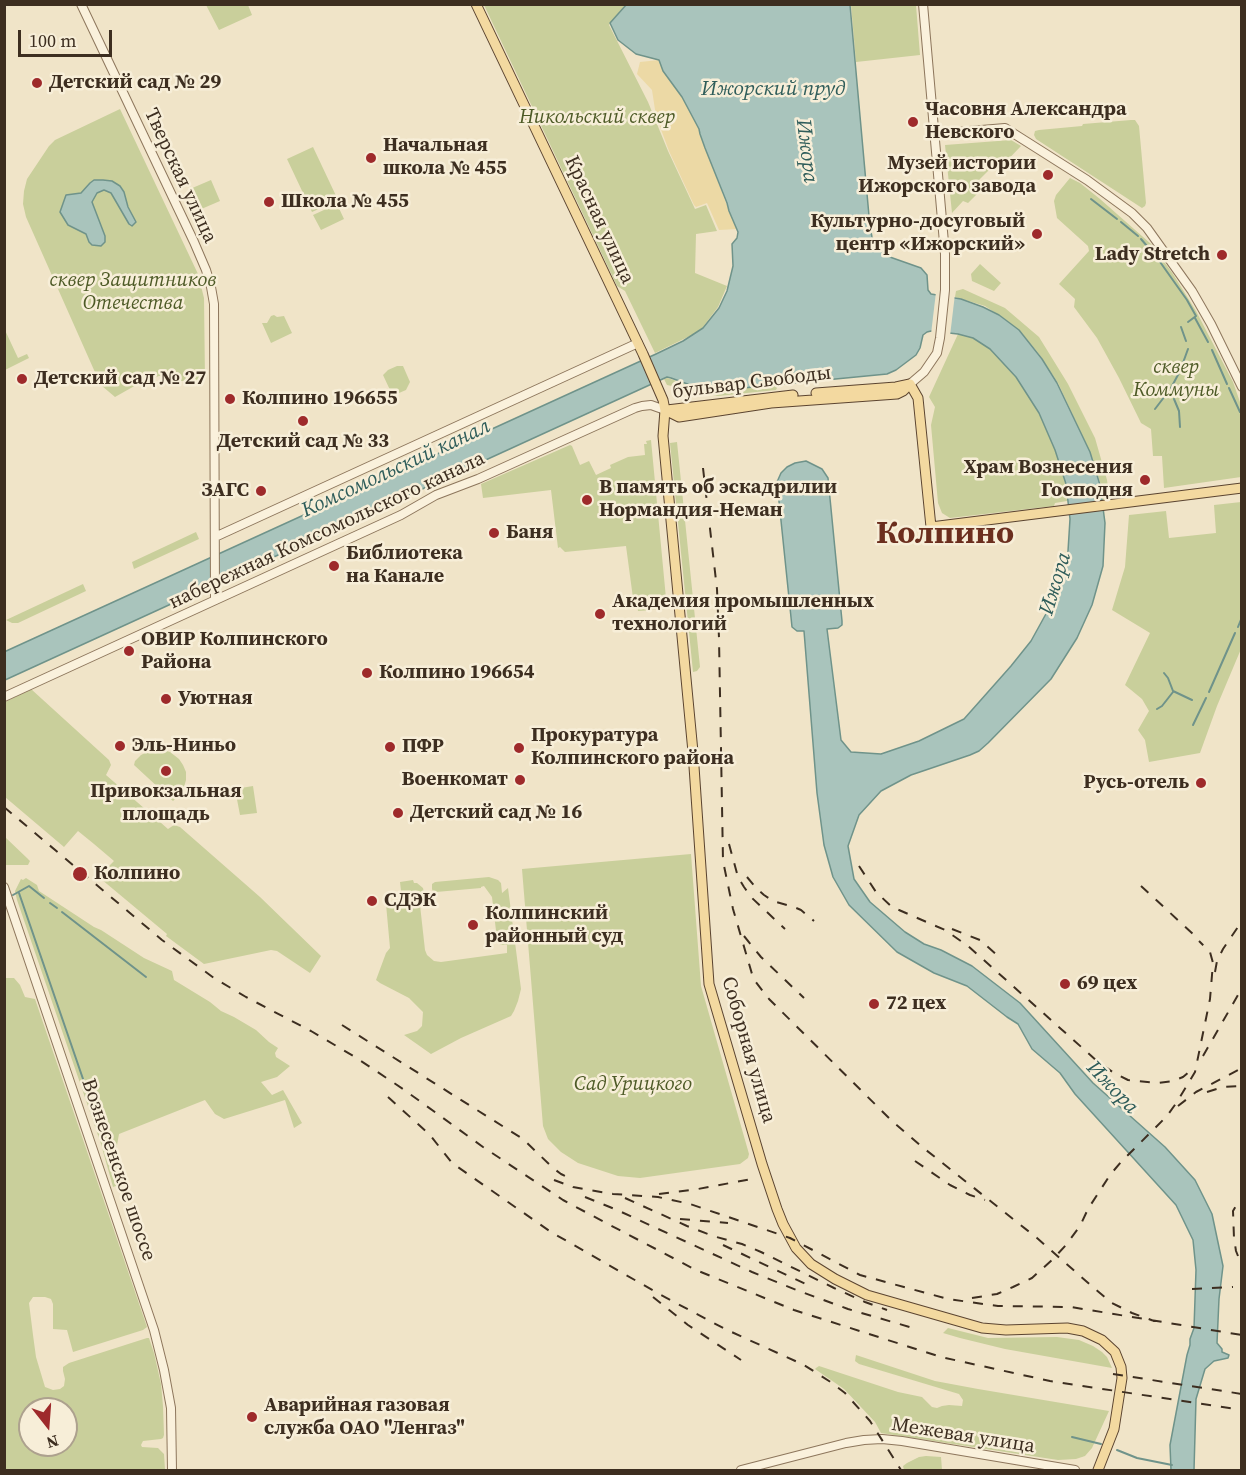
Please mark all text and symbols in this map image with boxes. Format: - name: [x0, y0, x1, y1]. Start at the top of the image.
- scale bar: [21, 18, 116, 56]
- text: 100 m: [29, 28, 76, 53]
- place label: Детский сад № 29: [49, 71, 221, 95]
- marker: Детский сад № 29: [30, 76, 44, 90]
- water label: Ижорский пруд: [701, 77, 845, 103]
- place label: Часовня Александра Невского: [925, 98, 1127, 145]
- street label: Тверская улица: [138, 105, 222, 247]
- park label: Никольский сквер: [519, 106, 675, 130]
- marker: Часовня Александра Невского: [906, 115, 920, 129]
- water label: Ижора: [790, 118, 822, 184]
- place label: Начальная школа № 455: [383, 134, 507, 181]
- marker: Начальная школа № 455: [364, 151, 378, 165]
- street label: Красная улица: [559, 152, 639, 288]
- place label: Музей истории Ижорского завода: [858, 152, 1036, 199]
- marker: Музей истории Ижорского завода: [1041, 168, 1055, 182]
- place label: Школа № 455: [281, 190, 409, 214]
- marker: Школа № 455: [262, 195, 276, 209]
- place label: Культурно-досуговый центр «Ижорский»: [810, 210, 1025, 257]
- marker: Культурно-досуговый центр «Ижорский»: [1030, 227, 1044, 241]
- place label: Lady Stretch: [1095, 243, 1210, 267]
- marker: Lady Stretch: [1215, 248, 1229, 262]
- park label: сквер Защитников Отечества: [49, 269, 217, 316]
- park label: сквер Коммуны: [1133, 356, 1219, 403]
- street label: бульвар Свободы: [671, 361, 833, 405]
- place label: Детский сад № 27: [34, 367, 206, 391]
- marker: Детский сад № 27: [15, 372, 29, 386]
- place label: Колпино 196655: [242, 387, 398, 411]
- marker: Колпино 196655: [223, 392, 237, 406]
- marker: Детский сад № 33: [296, 414, 310, 428]
- water label: Комсомольский канал: [298, 414, 494, 524]
- place label: Детский сад № 33: [217, 430, 389, 454]
- street label: набережная Комсомольского канала: [165, 447, 489, 615]
- place label: Храм Вознесения Господня: [964, 456, 1133, 503]
- marker: Храм Вознесения Господня: [1138, 473, 1152, 487]
- place label: В память об эскадрилии Нормандия-Неман: [599, 476, 837, 523]
- place label: ЗАГС: [202, 479, 249, 503]
- marker: ЗАГС: [254, 484, 268, 498]
- marker: В память об эскадрилии Нормандия-Неман: [580, 493, 594, 507]
- district label: Колпино: [876, 516, 1014, 554]
- place label: Баня: [506, 521, 553, 545]
- marker: Баня: [487, 526, 501, 540]
- place label: Библиотека на Канале: [346, 542, 463, 589]
- water label: Ижора: [1035, 550, 1077, 618]
- marker: Библиотека на Канале: [327, 559, 341, 573]
- place label: Академия промышленных технологий: [612, 590, 874, 637]
- marker: Академия промышленных технологий: [593, 607, 607, 621]
- place label: ОВИР Колпинского Района: [141, 628, 328, 675]
- marker: ОВИР Колпинского Района: [122, 644, 136, 658]
- place label: Колпино 196654: [379, 661, 535, 685]
- marker: Колпино 196654: [360, 666, 374, 680]
- place label: Уютная: [178, 687, 253, 711]
- marker: Уютная: [159, 692, 173, 706]
- place label: Прокуратура Колпинского района: [531, 724, 734, 771]
- place label: Эль-Ниньо: [132, 734, 236, 758]
- place label: ПФР: [402, 735, 444, 759]
- marker: Эль-Ниньо: [113, 739, 127, 753]
- marker: ПФР: [383, 740, 397, 754]
- marker: Прокуратура Колпинского района: [512, 741, 526, 755]
- marker: Привокзальная площадь: [159, 764, 173, 778]
- place label: Военкомат: [401, 768, 508, 792]
- place label: Русь-отель: [1083, 771, 1189, 795]
- marker: Военкомат: [513, 773, 527, 787]
- marker: Русь-отель: [1194, 776, 1208, 790]
- place label: Привокзальная площадь: [90, 780, 242, 827]
- place label: Детский сад № 16: [410, 801, 582, 825]
- marker: Детский сад № 16: [391, 806, 405, 820]
- place label: Колпино: [94, 862, 180, 886]
- marker: Колпино: [71, 865, 89, 883]
- place label: СДЭК: [384, 889, 436, 913]
- marker: СДЭК: [365, 894, 379, 908]
- place label: Колпинский районный суд: [485, 902, 623, 949]
- marker: Колпинский районный суд: [466, 918, 480, 932]
- place label: 69 цех: [1077, 972, 1137, 996]
- street label: Соборная улица: [716, 974, 780, 1126]
- marker: 69 цех: [1058, 977, 1072, 991]
- place label: 72 цех: [886, 992, 946, 1016]
- marker: 72 цех: [867, 997, 881, 1011]
- water label: Ижора: [1081, 1056, 1143, 1120]
- park label: Сад Урицкого: [574, 1073, 692, 1097]
- street label: Вознесенское шоссе: [76, 1076, 160, 1264]
- place label: Аварийная газовая служба ОАО "Ленгаз": [264, 1394, 465, 1441]
- north arrow: [18, 1397, 78, 1457]
- marker: Аварийная газовая служба ОАО "Ленгаз": [245, 1410, 259, 1424]
- street label: Межевая улица: [890, 1413, 1036, 1459]
- text: N: [44, 1430, 61, 1455]

